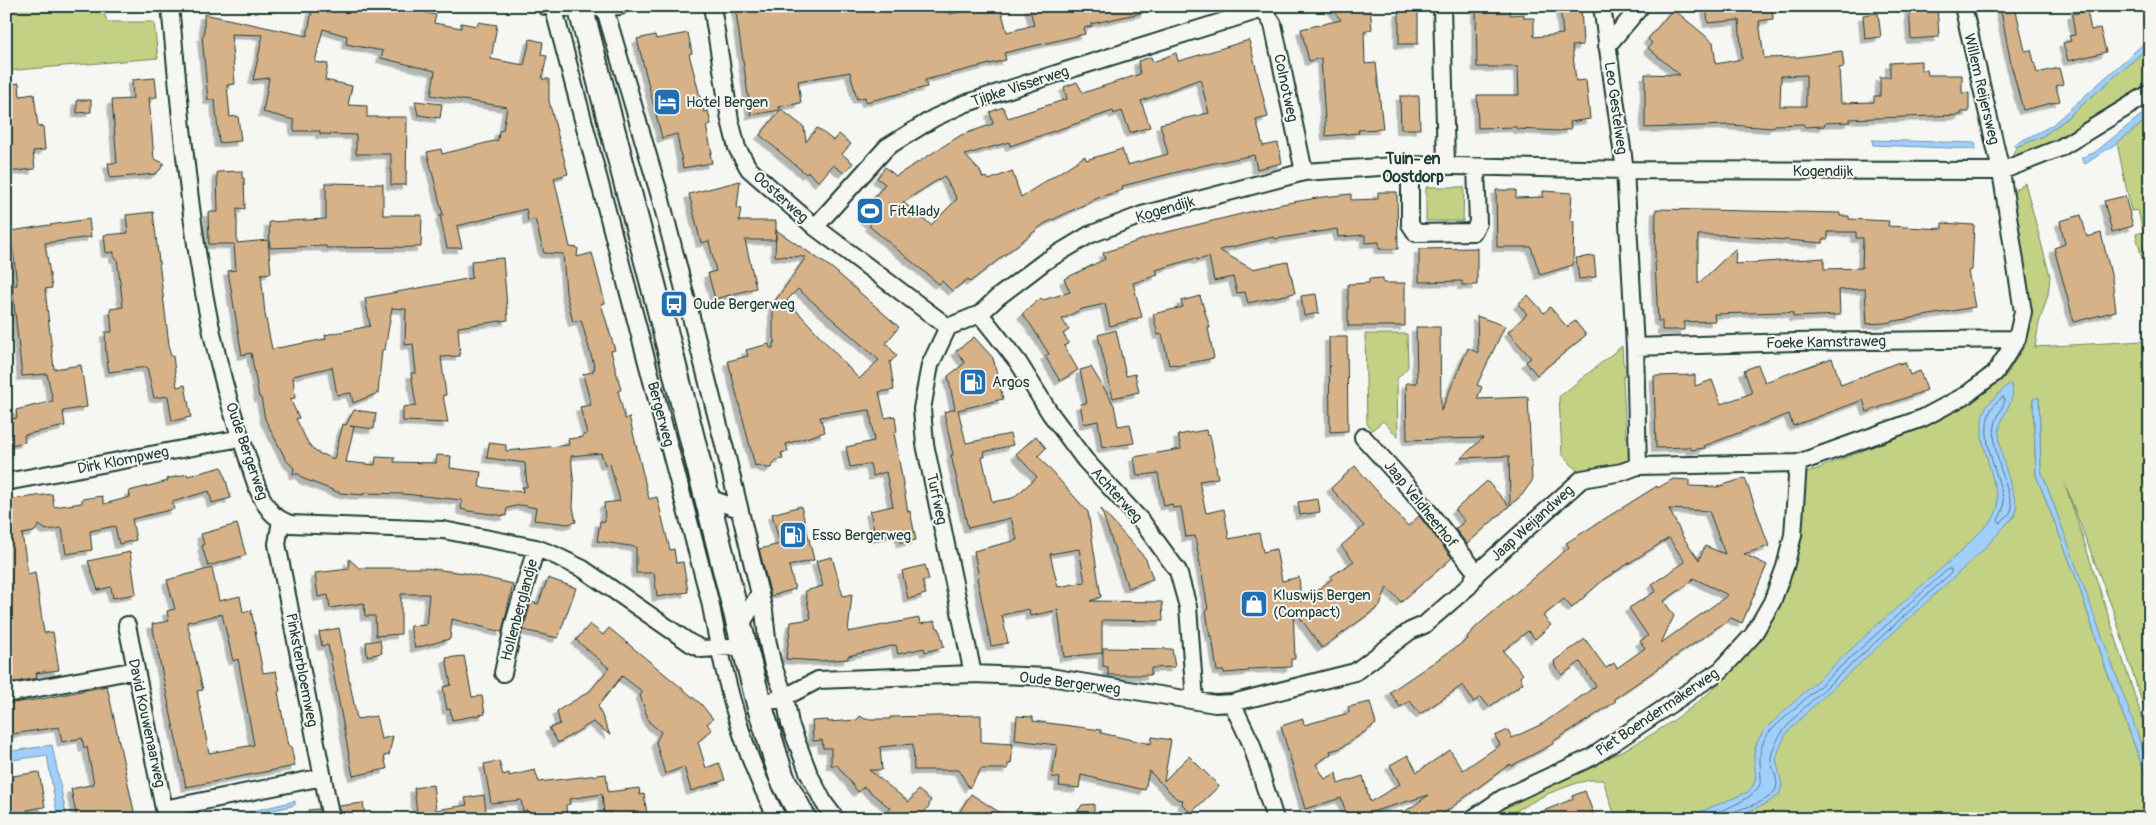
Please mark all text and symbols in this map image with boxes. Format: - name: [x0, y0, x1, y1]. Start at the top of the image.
- street label: Willem Reijersweg: [1959, 32, 2004, 147]
- street label: Colnotweg: [1269, 52, 1302, 124]
- street label: Leo Gestelweg: [1600, 61, 1631, 156]
- street label: Tjipke Visserweg: [969, 62, 1071, 111]
- hotel icon: Hotel Bergen: [652, 87, 682, 117]
- place label: Hotel Bergen: [686, 93, 768, 112]
- district label: Tuin- en Oostdorp: [1382, 149, 1444, 187]
- street label: Kogendijk: [1793, 162, 1854, 181]
- street label: Oosterweg: [749, 168, 812, 227]
- street label: Kogendijk: [1133, 192, 1198, 227]
- sports icon: Fit4lady: [855, 196, 885, 226]
- place label: Fit4lady: [889, 202, 940, 221]
- bus stop icon: Oude Bergerweg: [659, 289, 689, 319]
- place label: Oude Bergerweg: [693, 295, 795, 314]
- street label: Foeke Kamstraweg: [1766, 332, 1886, 353]
- fuel station icon: Argos: [958, 367, 988, 397]
- place label: Argos: [992, 373, 1030, 392]
- street label: Bergerweg: [643, 380, 678, 449]
- street label: Oude Bergerweg: [221, 400, 272, 502]
- street label: Dirk Klompweg: [76, 442, 170, 479]
- street label: Jaap Veldheerhof: [1380, 457, 1462, 552]
- street label: Achterweg: [1087, 464, 1147, 527]
- street label: Turfweg: [922, 472, 951, 526]
- street label: Jaap Weijandweg: [1487, 481, 1578, 566]
- fuel station icon: Esso Bergerweg: [778, 520, 808, 550]
- place label: Esso Bergerweg: [812, 526, 911, 545]
- street label: Hollenberglandje: [497, 557, 542, 663]
- place label: Kluswijs Bergen (Compact): [1273, 586, 1371, 622]
- shop icon: Kluswijs Bergen (Compact): [1239, 589, 1269, 619]
- street label: Pinksterbloemweg: [281, 612, 322, 729]
- street label: David Kouwenaarweg: [124, 657, 169, 789]
- street label: Piet Boendermakerweg: [1592, 664, 1722, 761]
- street label: Oude Bergerweg: [1018, 668, 1122, 699]

